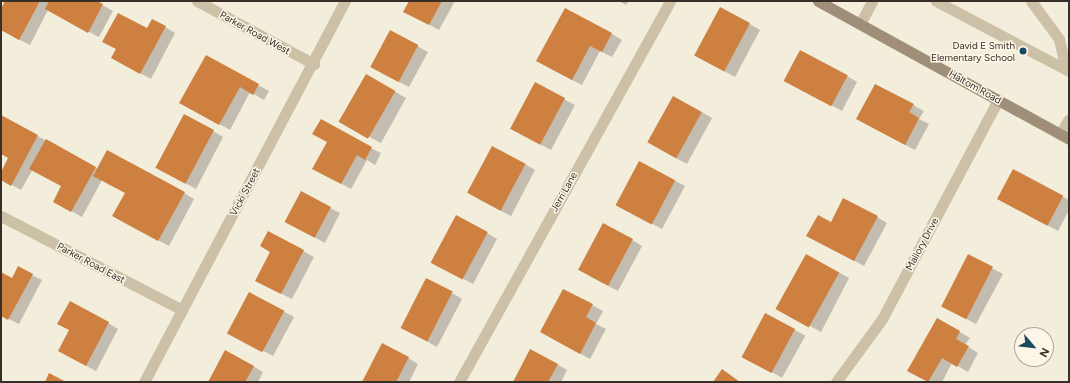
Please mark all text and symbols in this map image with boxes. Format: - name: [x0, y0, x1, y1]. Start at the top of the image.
- street label: Parker Road West: [218, 9, 292, 57]
- place label: David E Smith Elementary School: [931, 39, 1015, 62]
- marker: David E Smith Elementary School: [1018, 46, 1028, 56]
- street label: Haltom Road: [947, 68, 1003, 106]
- street label: Vicki Street: [227, 166, 263, 218]
- street label: Jerri Lane: [548, 170, 580, 214]
- street label: Mallory Drive: [903, 216, 941, 272]
- street label: Parker Road East: [55, 240, 127, 286]
- north arrow: [1014, 327, 1054, 367]
- text: N: [1036, 346, 1052, 359]

